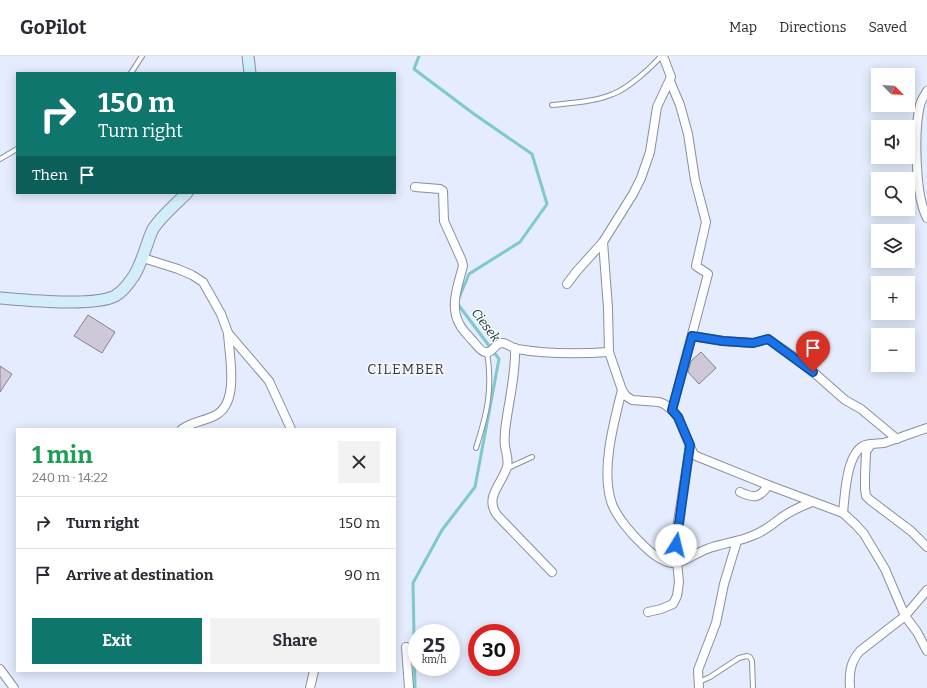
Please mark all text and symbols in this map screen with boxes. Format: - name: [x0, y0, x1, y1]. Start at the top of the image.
- text: GoPilot: [20, 16, 87, 39]
- text: Map: [729, 19, 757, 36]
- text: Directions: [779, 19, 847, 36]
- text: Saved: [869, 19, 907, 36]
- north arrow: [871, 68, 915, 112]
- map controls: [871, 68, 915, 372]
- text: 150 m: [98, 86, 175, 119]
- icon: right: [32, 88, 84, 140]
- text: Turn right: [98, 120, 183, 142]
- button: sound: [871, 120, 915, 164]
- icon: arrive: [76, 164, 98, 186]
- text: Then: [32, 166, 68, 184]
- button: search: [871, 172, 915, 216]
- button: layers: [871, 224, 915, 268]
- button: +: [871, 276, 915, 320]
- water label: Ciesek: [469, 305, 504, 345]
- button: −: [871, 328, 915, 372]
- pin: [796, 331, 830, 372]
- icon: arrive: [802, 337, 824, 359]
- district label: CILEMBER: [367, 361, 445, 378]
- text: 1 min: [32, 441, 93, 469]
- button: close: [338, 441, 380, 483]
- text: 240 m · 14:22: [32, 470, 108, 485]
- icon: right: [32, 512, 54, 534]
- text: Turn right: [66, 514, 139, 532]
- text: 150 m: [339, 514, 380, 532]
- position arrow: [655, 524, 697, 566]
- icon: arrive: [32, 564, 54, 586]
- text: Arrive at destination: [66, 566, 213, 584]
- text: 90 m: [344, 566, 380, 584]
- button: Exit: [32, 618, 202, 664]
- button: Share: [210, 618, 380, 664]
- speed limit sign: 30: [468, 624, 520, 676]
- text: 25: [423, 633, 445, 657]
- text: km/h: [422, 654, 446, 666]

